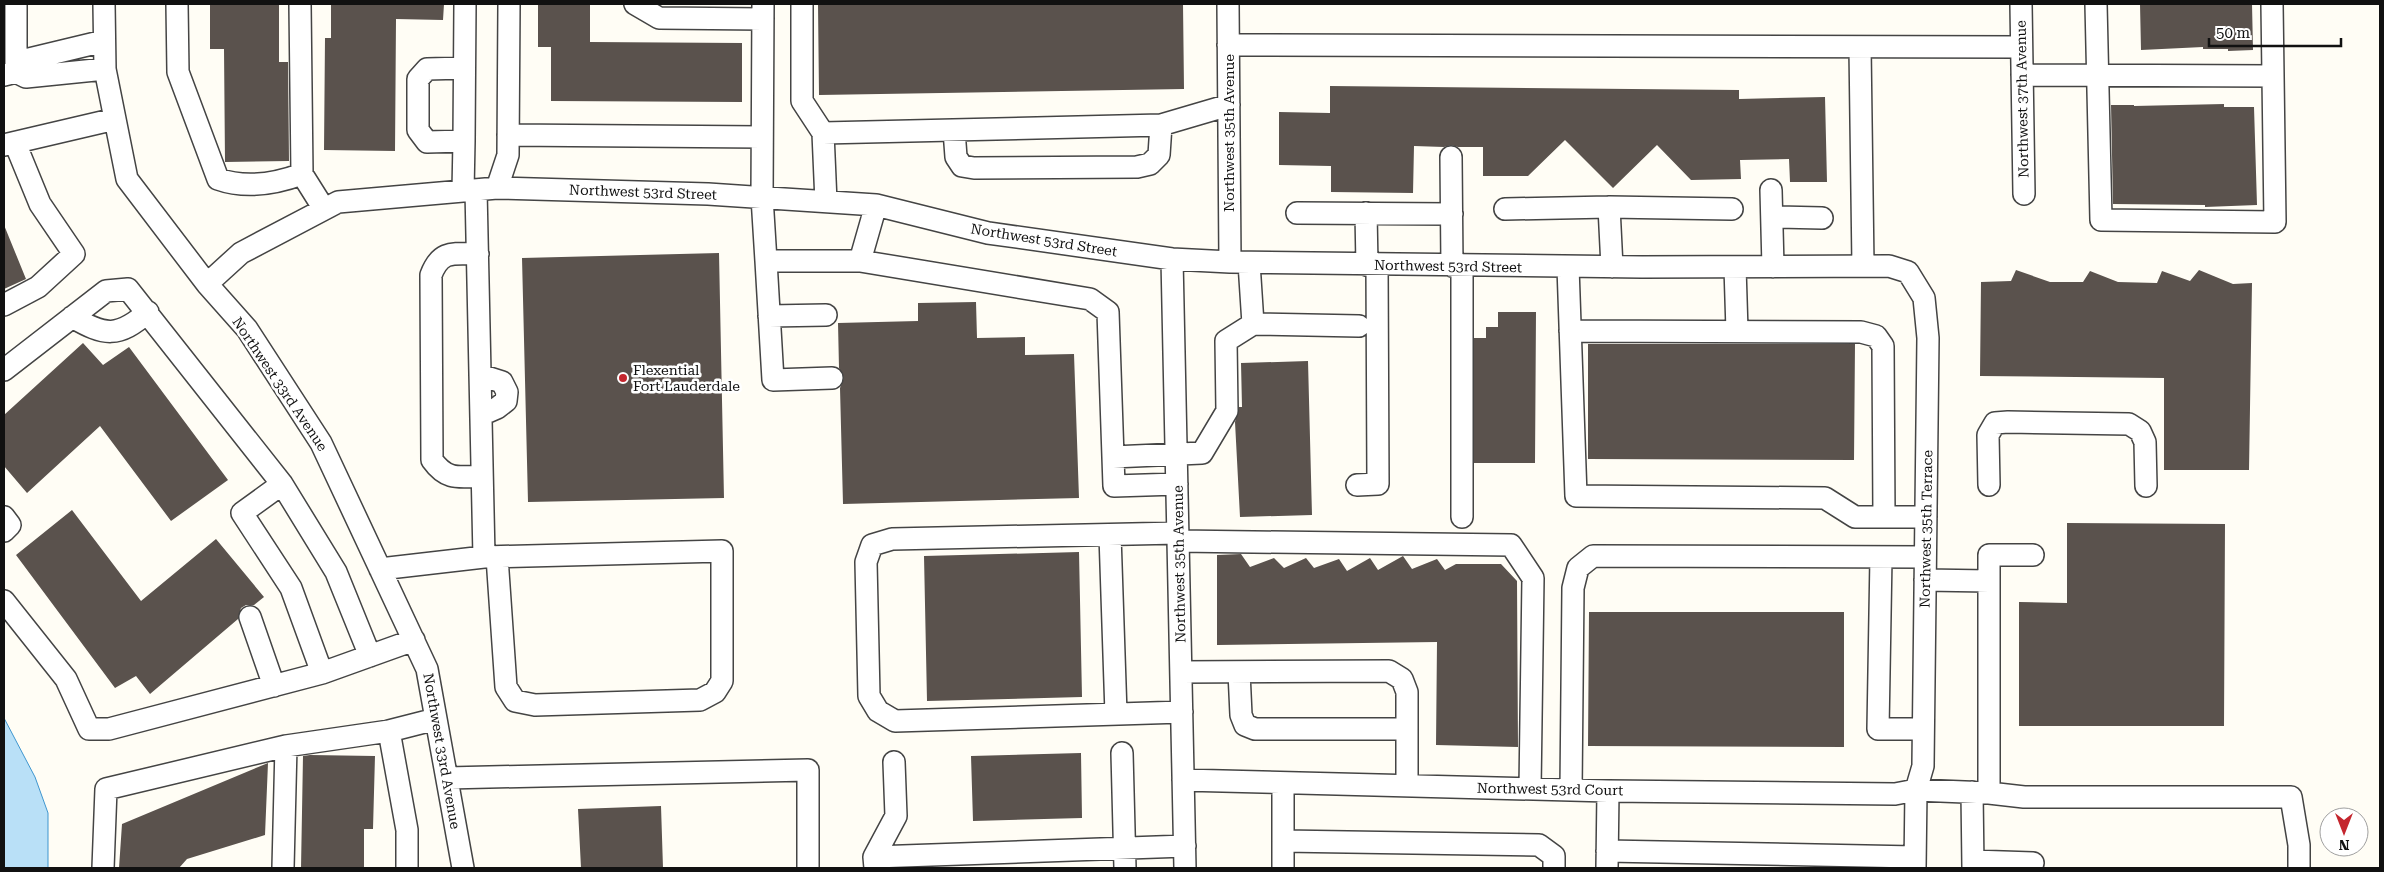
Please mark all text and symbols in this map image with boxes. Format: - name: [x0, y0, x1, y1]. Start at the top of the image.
- scale bar: [2209, 15, 2342, 47]
- street label: Northwest 37th Avenue: [2013, 20, 2031, 178]
- text: 50 m: [2216, 24, 2251, 42]
- street label: Northwest 35th Avenue: [1221, 54, 1237, 212]
- street label: Northwest 53rd Street: [569, 181, 717, 203]
- street label: Northwest 53rd Street: [970, 221, 1118, 259]
- street label: Northwest 53rd Street: [1374, 257, 1522, 275]
- street label: Northwest 33rd Avenue: [229, 314, 331, 454]
- place label: Flexential Fort Lauderdale: [633, 362, 740, 394]
- marker: Flexential Fort Lauderdale: [617, 372, 629, 384]
- street label: Northwest 35th Terrace: [1917, 450, 1935, 608]
- street label: Northwest 35th Avenue: [1170, 485, 1188, 643]
- street label: Northwest 33rd Avenue: [420, 672, 464, 831]
- street label: Northwest 53rd Court: [1477, 780, 1623, 798]
- north arrow: [2319, 807, 2369, 857]
- text: N: [2338, 837, 2349, 853]

